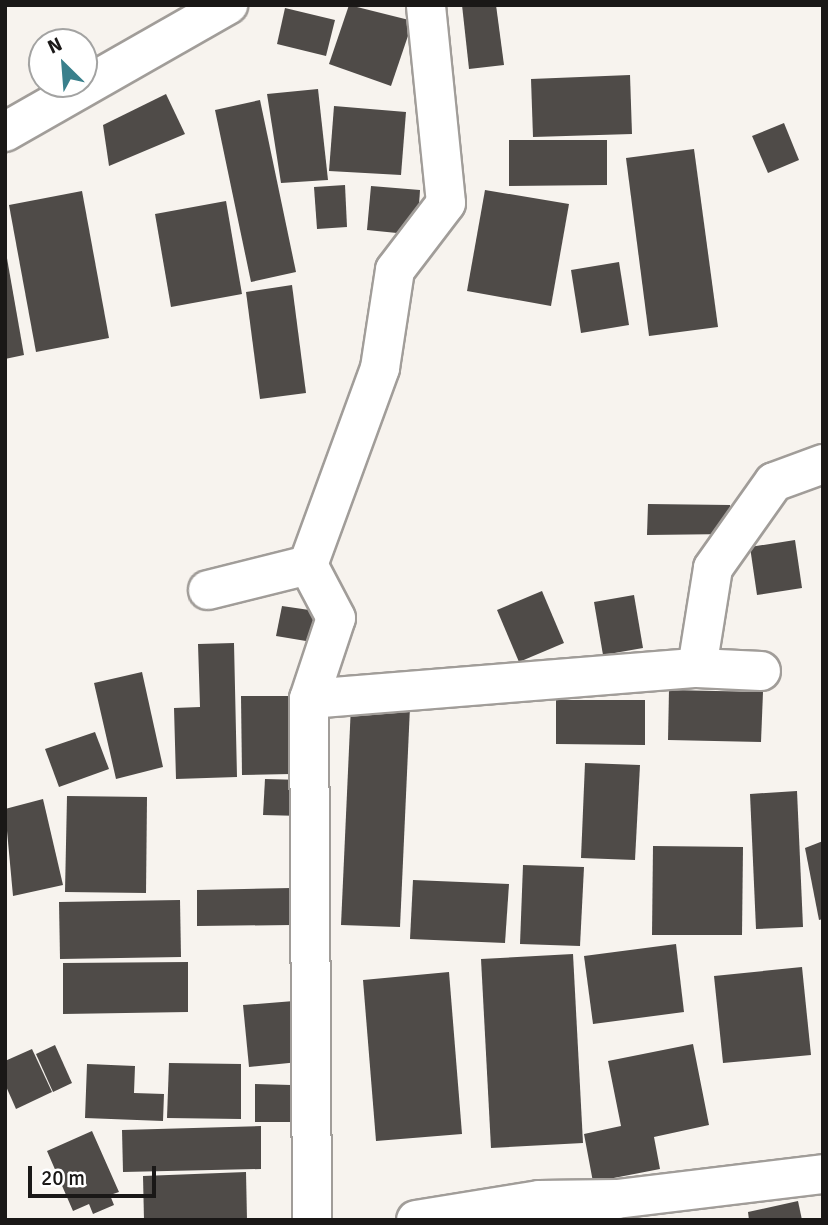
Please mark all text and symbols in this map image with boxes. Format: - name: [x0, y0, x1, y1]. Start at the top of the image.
- north arrow: [28, 28, 98, 98]
- text: N: [44, 32, 66, 59]
- scale bar: [32, 1152, 159, 1196]
- text: 20 m: [41, 1165, 85, 1191]

